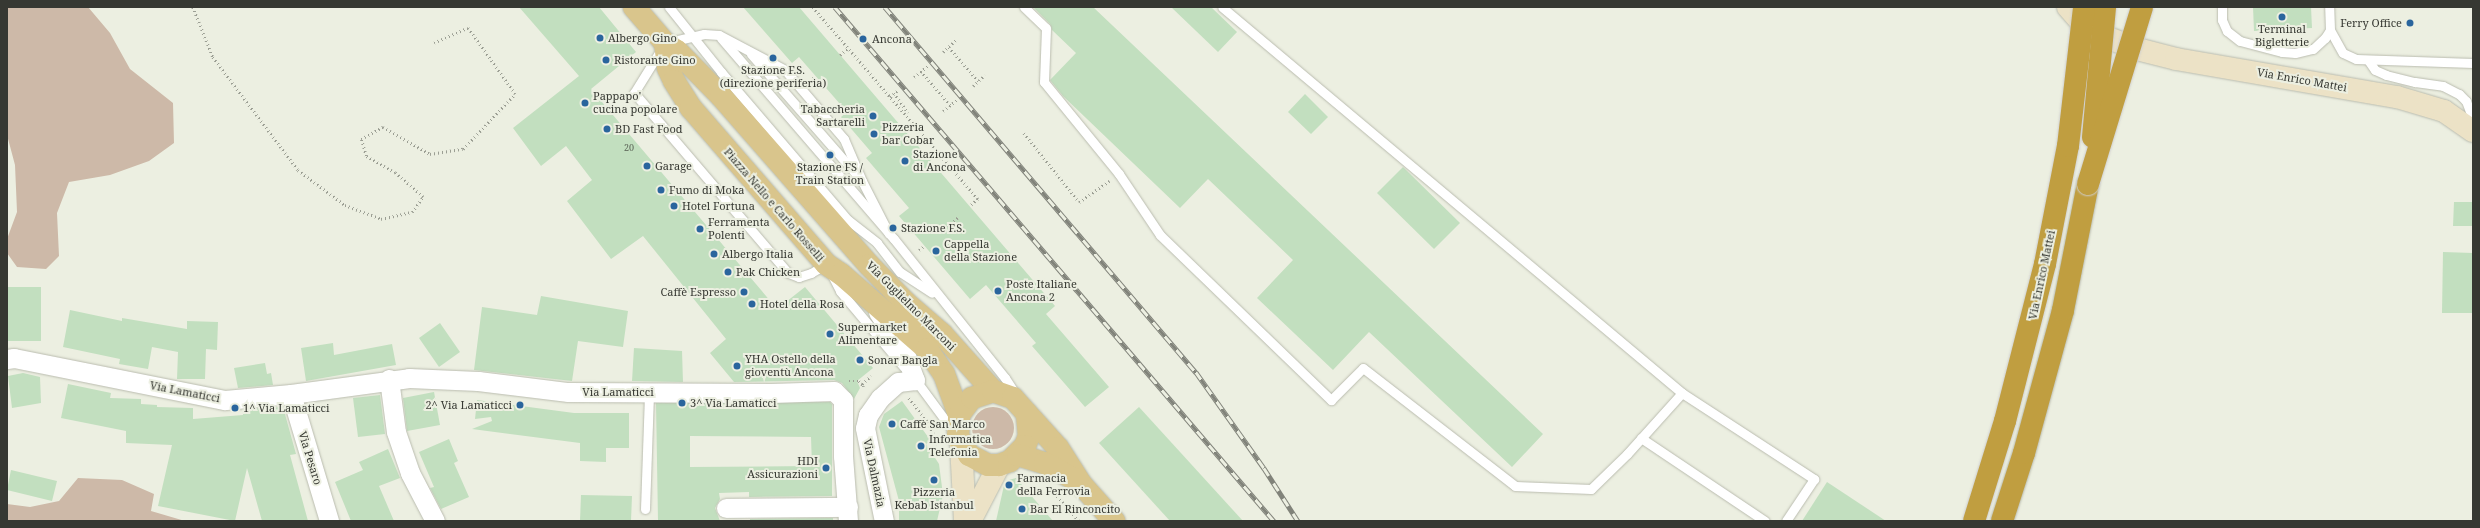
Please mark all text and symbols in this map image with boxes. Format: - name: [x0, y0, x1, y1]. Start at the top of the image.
- marker: Terminal Bigletterie: [2277, 12, 2287, 22]
- place label: Ferry Office: [2340, 16, 2402, 30]
- marker: Ferry Office: [2405, 18, 2415, 28]
- place label: Terminal Bigletterie: [2255, 23, 2309, 49]
- place label: Albergo Gino: [608, 31, 677, 45]
- place label: Ancona: [872, 32, 912, 46]
- marker: Albergo Gino: [595, 33, 605, 43]
- marker: Ancona: [857, 33, 869, 45]
- place label: Ristorante Gino: [614, 53, 696, 67]
- marker: Stazione F.S. (direzione periferia): [768, 53, 778, 63]
- marker: Ristorante Gino: [601, 55, 611, 65]
- place label: Stazione F.S. (direzione periferia): [720, 64, 826, 90]
- street label: Via Enrico Mattei: [2256, 66, 2348, 94]
- place label: Pappapo' cucina popolare: [593, 90, 677, 116]
- marker: Pappapo' cucina popolare: [580, 98, 590, 108]
- place label: Tabaccheria Sartarelli: [801, 103, 865, 129]
- marker: Tabaccheria Sartarelli: [868, 111, 878, 121]
- place label: Pizzeria bar Cobar: [882, 121, 934, 147]
- place label: BD Fast Food: [615, 122, 682, 136]
- marker: BD Fast Food: [602, 124, 612, 134]
- marker: Pizzeria bar Cobar: [869, 129, 879, 139]
- house number: 20: [624, 143, 634, 153]
- street label: Piazza Nello e Carlo Rosselli: [721, 146, 827, 264]
- place label: Stazione di Ancona: [913, 148, 966, 174]
- marker: Stazione FS / Train Station: [825, 150, 835, 160]
- marker: Stazione di Ancona: [900, 156, 910, 166]
- place label: Garage: [655, 159, 692, 173]
- marker: Garage: [642, 161, 652, 171]
- place label: Stazione FS / Train Station: [796, 161, 864, 187]
- place label: Fumo di Moka: [669, 183, 745, 197]
- marker: Fumo di Moka: [656, 185, 666, 195]
- place label: Hotel Fortuna: [682, 199, 755, 213]
- marker: Hotel Fortuna: [669, 201, 679, 211]
- place label: Ferramenta Polenti: [708, 216, 770, 242]
- place label: Stazione F.S.: [901, 221, 965, 235]
- marker: Stazione F.S.: [888, 223, 898, 233]
- marker: Ferramenta Polenti: [695, 224, 705, 234]
- street label: Via Enrico Mattei: [2026, 229, 2058, 321]
- place label: Cappella della Stazione: [944, 238, 1017, 264]
- marker: Cappella della Stazione: [931, 246, 941, 256]
- place label: Albergo Italia: [722, 247, 793, 261]
- marker: Albergo Italia: [709, 249, 719, 259]
- street label: Via Guglielmo Marconi: [864, 259, 958, 353]
- place label: Pak Chicken: [736, 265, 800, 279]
- marker: Pak Chicken: [723, 267, 733, 277]
- place label: Poste Italiane Ancona 2: [1006, 278, 1077, 304]
- place label: Caffè Espresso: [661, 285, 736, 299]
- marker: Poste Italiane Ancona 2: [993, 286, 1003, 296]
- marker: Caffè Espresso: [739, 287, 749, 297]
- place label: Hotel della Rosa: [760, 297, 844, 311]
- marker: Hotel della Rosa: [747, 299, 757, 309]
- place label: Supermarket Alimentare: [838, 321, 907, 347]
- marker: Supermarket Alimentare: [825, 329, 835, 339]
- place label: YHA Ostello della gioventù Ancona: [745, 353, 836, 379]
- place label: Sonar Bangla: [868, 353, 938, 367]
- marker: Sonar Bangla: [855, 355, 865, 365]
- marker: YHA Ostello della gioventù Ancona: [732, 361, 742, 371]
- street label: Via Lamaticci: [149, 379, 221, 405]
- street label: Via Lamaticci: [582, 385, 654, 399]
- place label: 3^ Via Lamaticci: [690, 396, 777, 410]
- place label: 2^ Via Lamaticci: [425, 398, 512, 412]
- marker: 3^ Via Lamaticci: [677, 398, 687, 408]
- marker: 2^ Via Lamaticci: [515, 400, 525, 410]
- place label: 1^ Via Lamaticci: [243, 401, 330, 415]
- marker: 1^ Via Lamaticci: [230, 403, 240, 413]
- place label: Caffè San Marco: [900, 417, 985, 431]
- marker: Caffè San Marco: [887, 419, 897, 429]
- street label: Via Pesaro: [296, 430, 324, 486]
- place label: Informatica Telefonia: [929, 433, 991, 459]
- street label: Via Dalmazia: [860, 438, 888, 508]
- marker: Informatica Telefonia: [916, 441, 926, 451]
- place label: HDI Assicurazioni: [747, 455, 818, 481]
- marker: HDI Assicurazioni: [821, 463, 831, 473]
- place label: Farmacia della Ferrovia: [1017, 472, 1090, 498]
- marker: Pizzeria Kebab Istanbul: [929, 475, 939, 485]
- marker: Farmacia della Ferrovia: [1004, 480, 1014, 490]
- place label: Pizzeria Kebab Istanbul: [894, 486, 974, 512]
- place label: Bar El Rinconcito: [1030, 502, 1120, 516]
- marker: Bar El Rinconcito: [1017, 504, 1027, 514]

